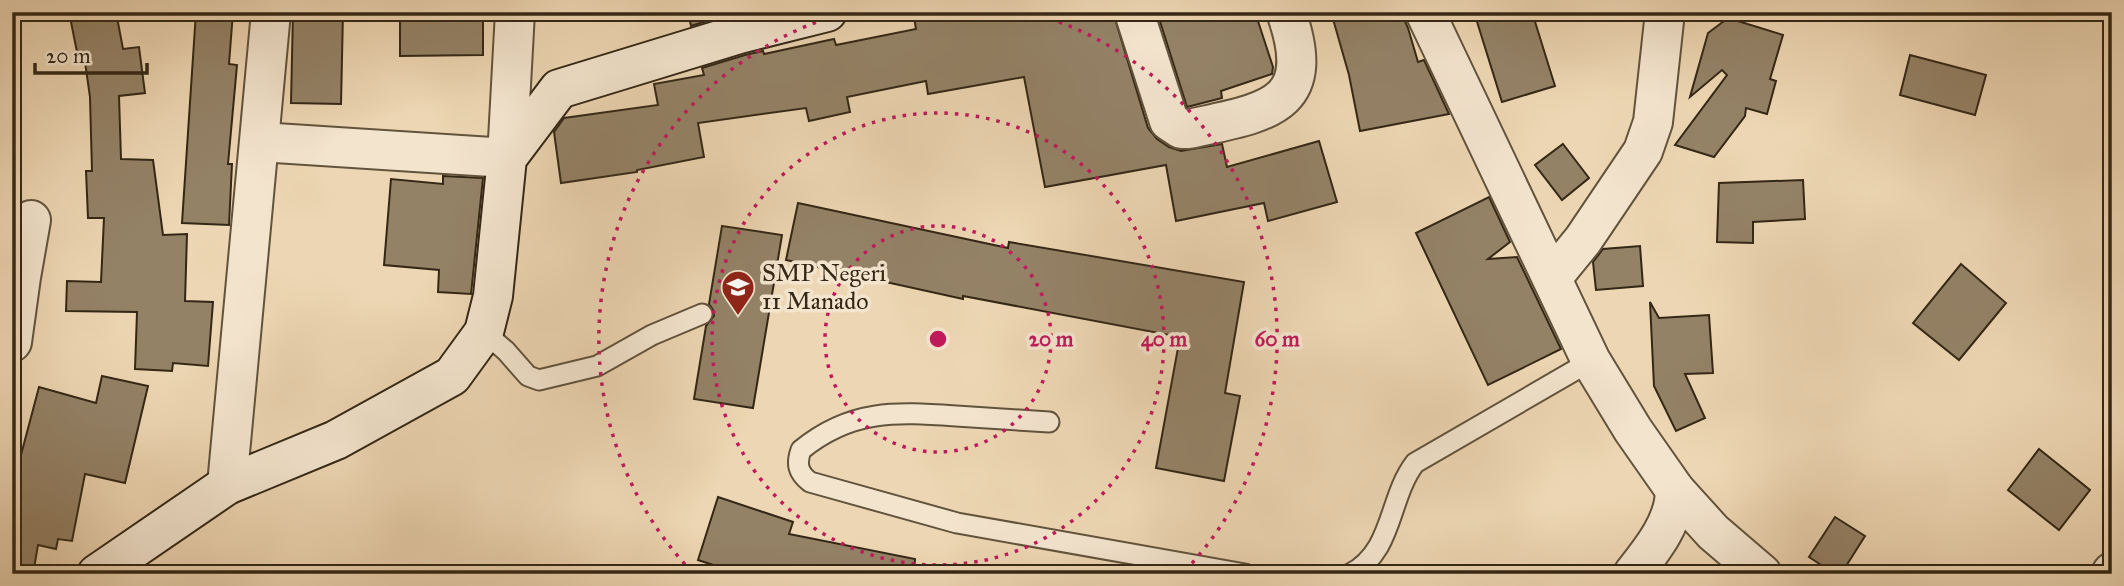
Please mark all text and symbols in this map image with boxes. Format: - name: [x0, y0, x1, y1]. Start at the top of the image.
- scale bar: [35, 32, 147, 76]
- text: 20 m: [46, 43, 91, 69]
- place label: SMP Negeri 11 Manado: [762, 258, 887, 316]
- school or university icon: SMP Negeri 11 Manado: [719, 268, 757, 317]
- text: 20 m: [1029, 326, 1074, 352]
- text: 40 m: [1141, 326, 1187, 352]
- text: 60 m: [1254, 326, 1300, 352]
- centre of rings: [926, 327, 950, 351]

